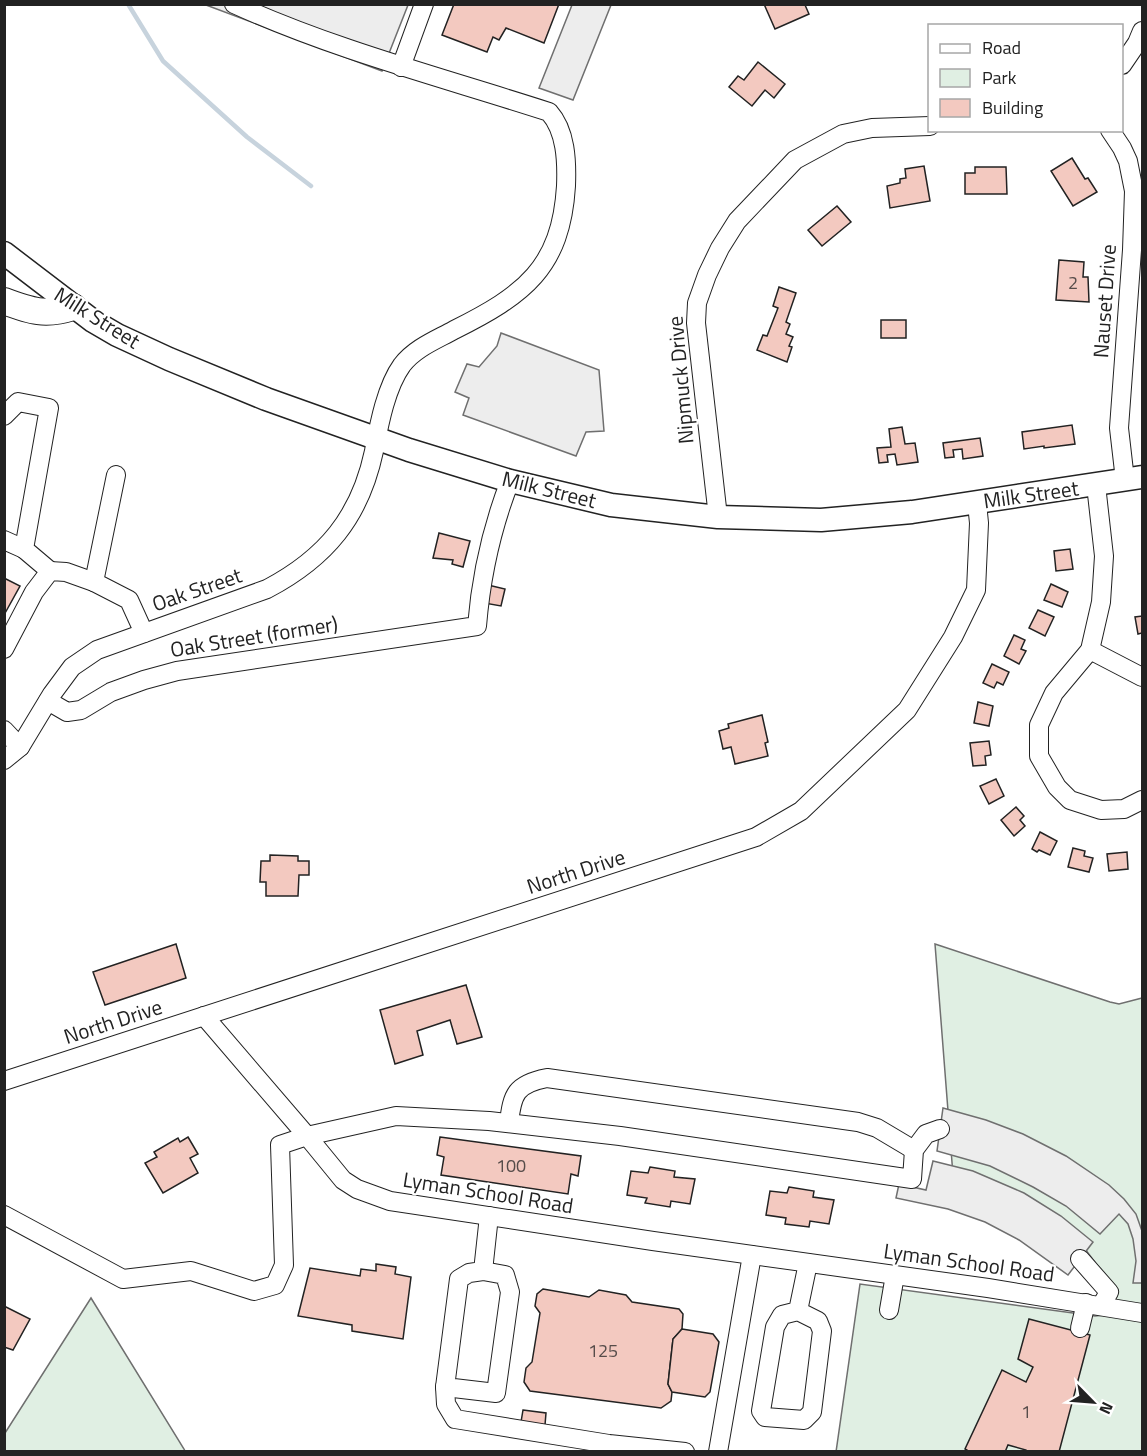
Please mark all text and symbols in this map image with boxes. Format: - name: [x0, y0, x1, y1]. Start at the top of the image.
- legend: [928, 24, 1123, 132]
- text: Road: [982, 34, 1021, 61]
- text: Park: [982, 64, 1017, 91]
- text: Building: [982, 94, 1043, 121]
- street label: Nauset Drive: [1084, 243, 1124, 359]
- house number: 2: [1068, 269, 1078, 296]
- street label: Milk Street: [48, 278, 147, 356]
- street label: Nipmuck Drive: [658, 315, 702, 445]
- street label: Milk Street: [499, 462, 600, 516]
- street label: Milk Street: [981, 471, 1081, 517]
- street label: Oak Street: [147, 559, 247, 619]
- street label: Oak Street (former): [168, 607, 340, 665]
- street label: North Drive: [522, 840, 629, 902]
- street label: North Drive: [59, 990, 166, 1052]
- house number: 100: [496, 1152, 526, 1179]
- street label: Lyman School Road: [401, 1163, 576, 1221]
- street label: Lyman School Road: [882, 1234, 1057, 1290]
- house number: 125: [588, 1337, 618, 1364]
- north arrow: [1063, 1372, 1123, 1432]
- house number: 1: [1021, 1398, 1031, 1425]
- text: N: [1093, 1398, 1120, 1418]

